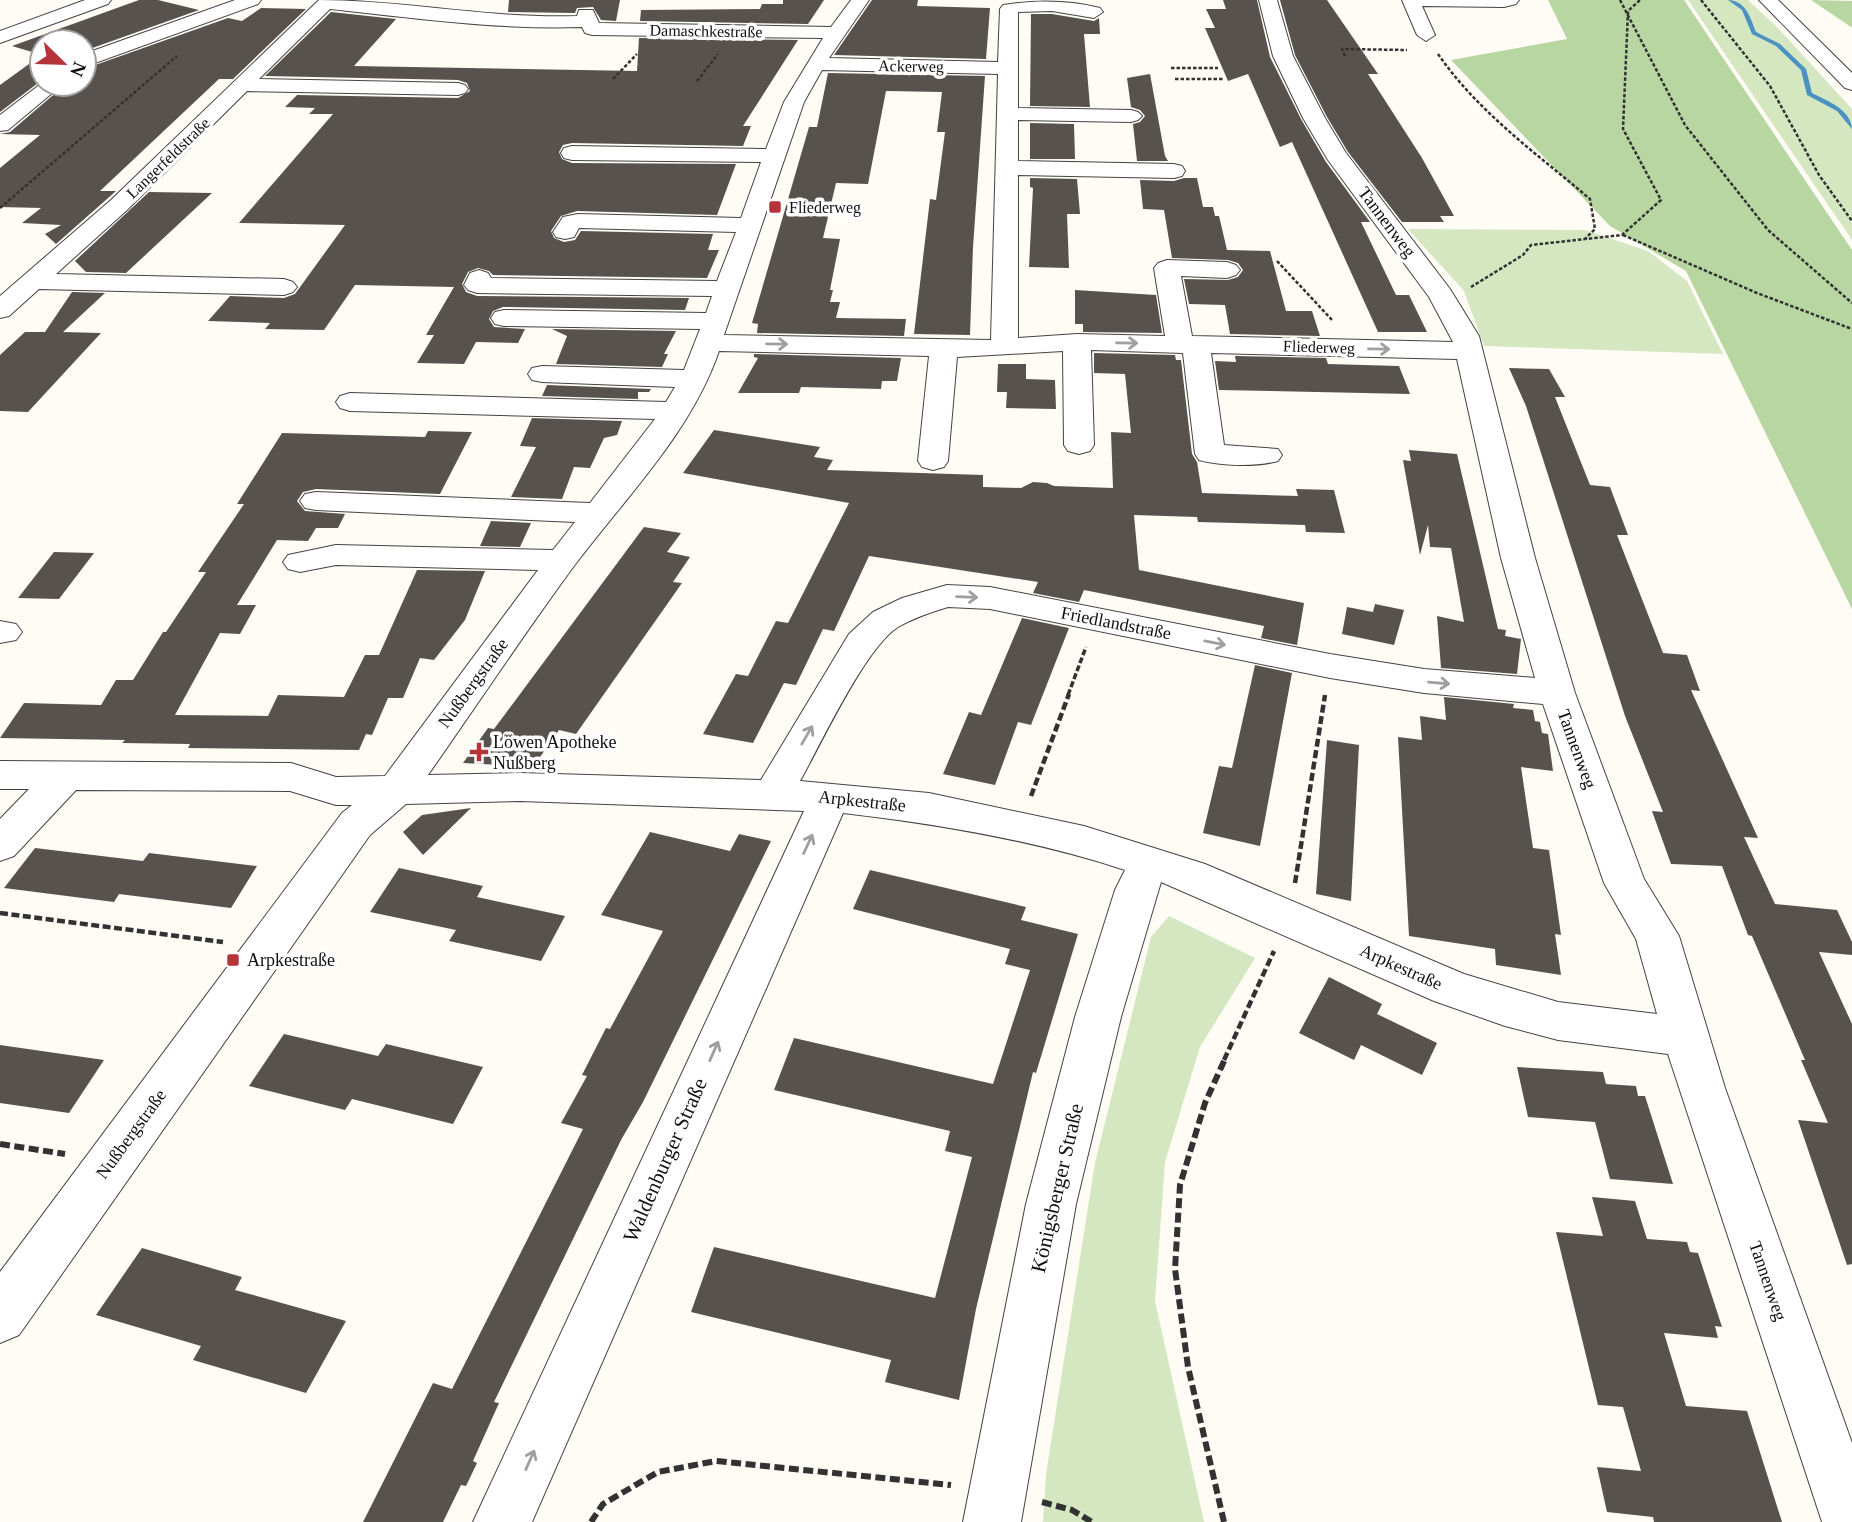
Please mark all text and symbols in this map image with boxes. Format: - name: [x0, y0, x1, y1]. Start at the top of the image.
- street label: Damaschkestraße: [649, 22, 763, 40]
- north arrow: [28, 28, 98, 98]
- street label: Ackerweg: [878, 57, 944, 76]
- text: N: [66, 59, 91, 80]
- street label: Langerfeldstraße: [123, 114, 214, 202]
- street label: Tannenweg: [1354, 183, 1420, 261]
- marker: Fliederweg: [767, 199, 783, 215]
- place label: Fliederweg: [789, 199, 861, 217]
- one-way arrow: [1115, 336, 1138, 350]
- street label: Fliederweg: [1283, 337, 1355, 358]
- one-way arrow: [765, 338, 788, 351]
- one-way arrow: [1367, 342, 1390, 356]
- one-way arrow: [956, 590, 979, 604]
- street label: Friedlandstraße: [1059, 603, 1173, 643]
- street label: Nußbergstraße: [434, 634, 512, 732]
- one-way arrow: [1203, 637, 1226, 651]
- one-way arrow: [1427, 677, 1449, 690]
- street label: Tannenweg: [1553, 707, 1601, 791]
- one-way arrow: [800, 726, 814, 746]
- place label: Löwen Apotheke Nußberg: [493, 732, 616, 773]
- marker: Löwen Apotheke Nußberg: [471, 744, 487, 760]
- street label: Arpkestraße: [817, 786, 907, 816]
- one-way arrow: [801, 834, 815, 855]
- street label: Arpkestraße: [1357, 940, 1445, 994]
- place label: Arpkestraße: [247, 950, 335, 970]
- marker: Arpkestraße: [225, 952, 241, 968]
- one-way arrow: [708, 1041, 721, 1063]
- street label: Waldenburger Straße: [618, 1074, 712, 1246]
- street label: Nußbergstraße: [92, 1085, 170, 1183]
- street label: Königsberger Straße: [1026, 1101, 1088, 1275]
- street label: Tannenweg: [1745, 1239, 1791, 1323]
- one-way arrow: [524, 1450, 537, 1471]

